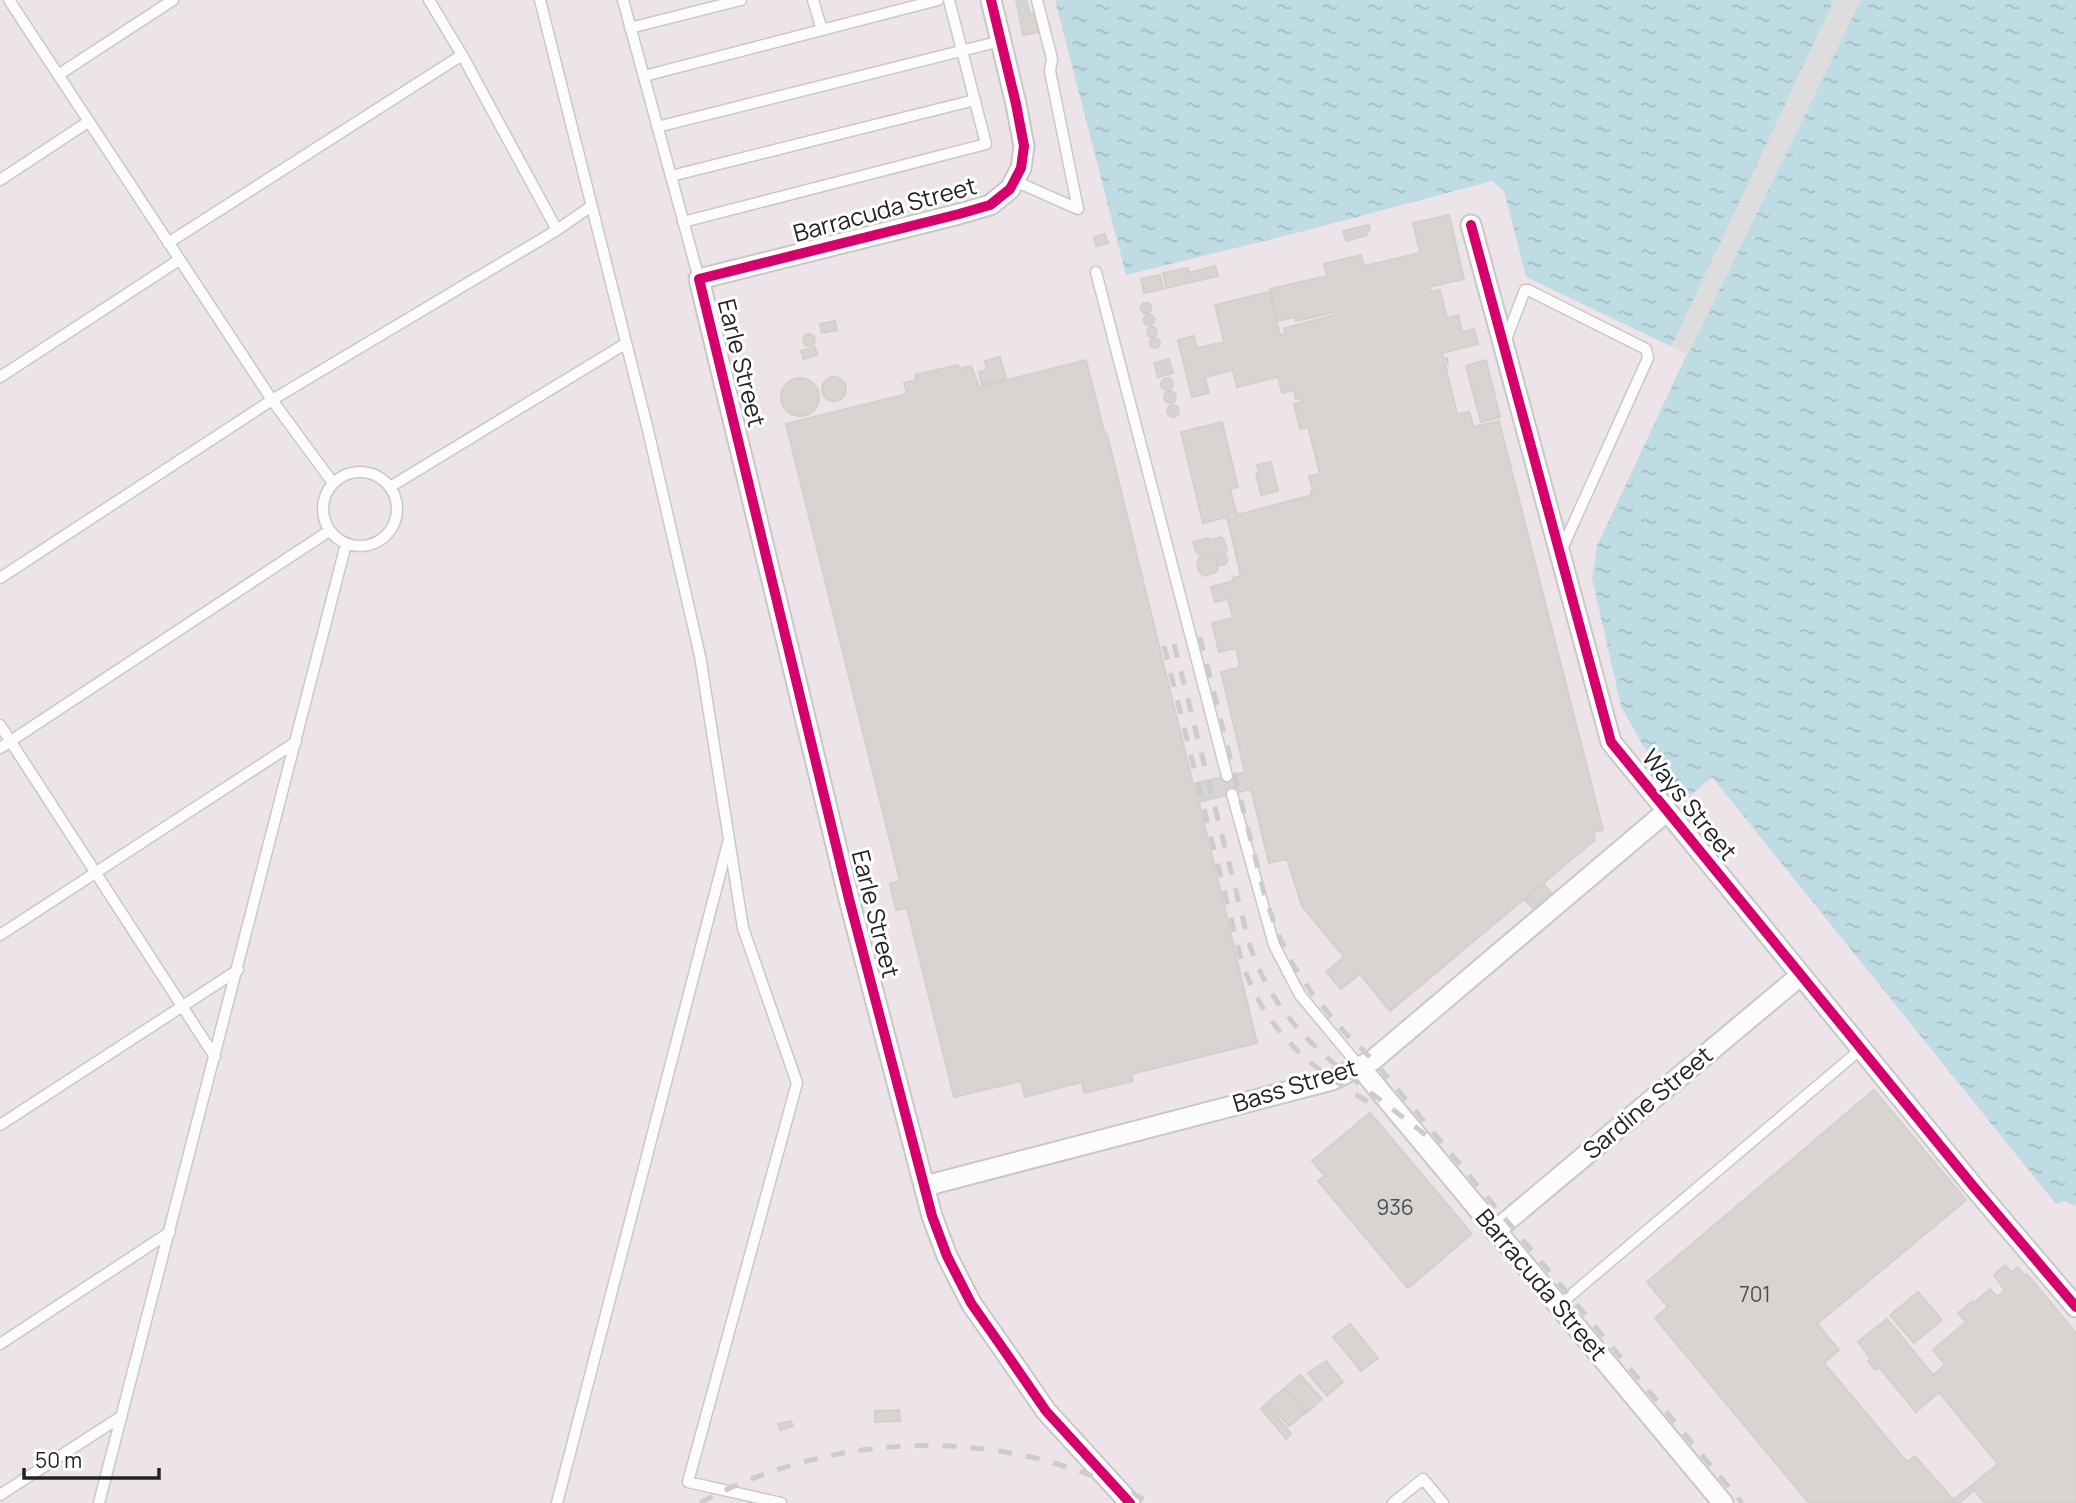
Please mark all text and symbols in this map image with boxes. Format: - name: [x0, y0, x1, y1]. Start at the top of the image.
- street label: Barracuda Street: [789, 168, 980, 249]
- street label: Earle Street: [711, 295, 774, 430]
- street label: Ways Street: [1635, 741, 1745, 867]
- street label: Earle Street: [845, 846, 908, 981]
- street label: Sardine Street: [1575, 1038, 1719, 1166]
- street label: Bass Street: [1228, 1050, 1361, 1119]
- house number: 936: [1376, 1193, 1414, 1221]
- street label: Barracuda Street: [1469, 1201, 1615, 1367]
- house number: 701: [1739, 1280, 1771, 1308]
- scale bar: [24, 1436, 159, 1480]
- text: 50 m: [35, 1446, 82, 1474]

